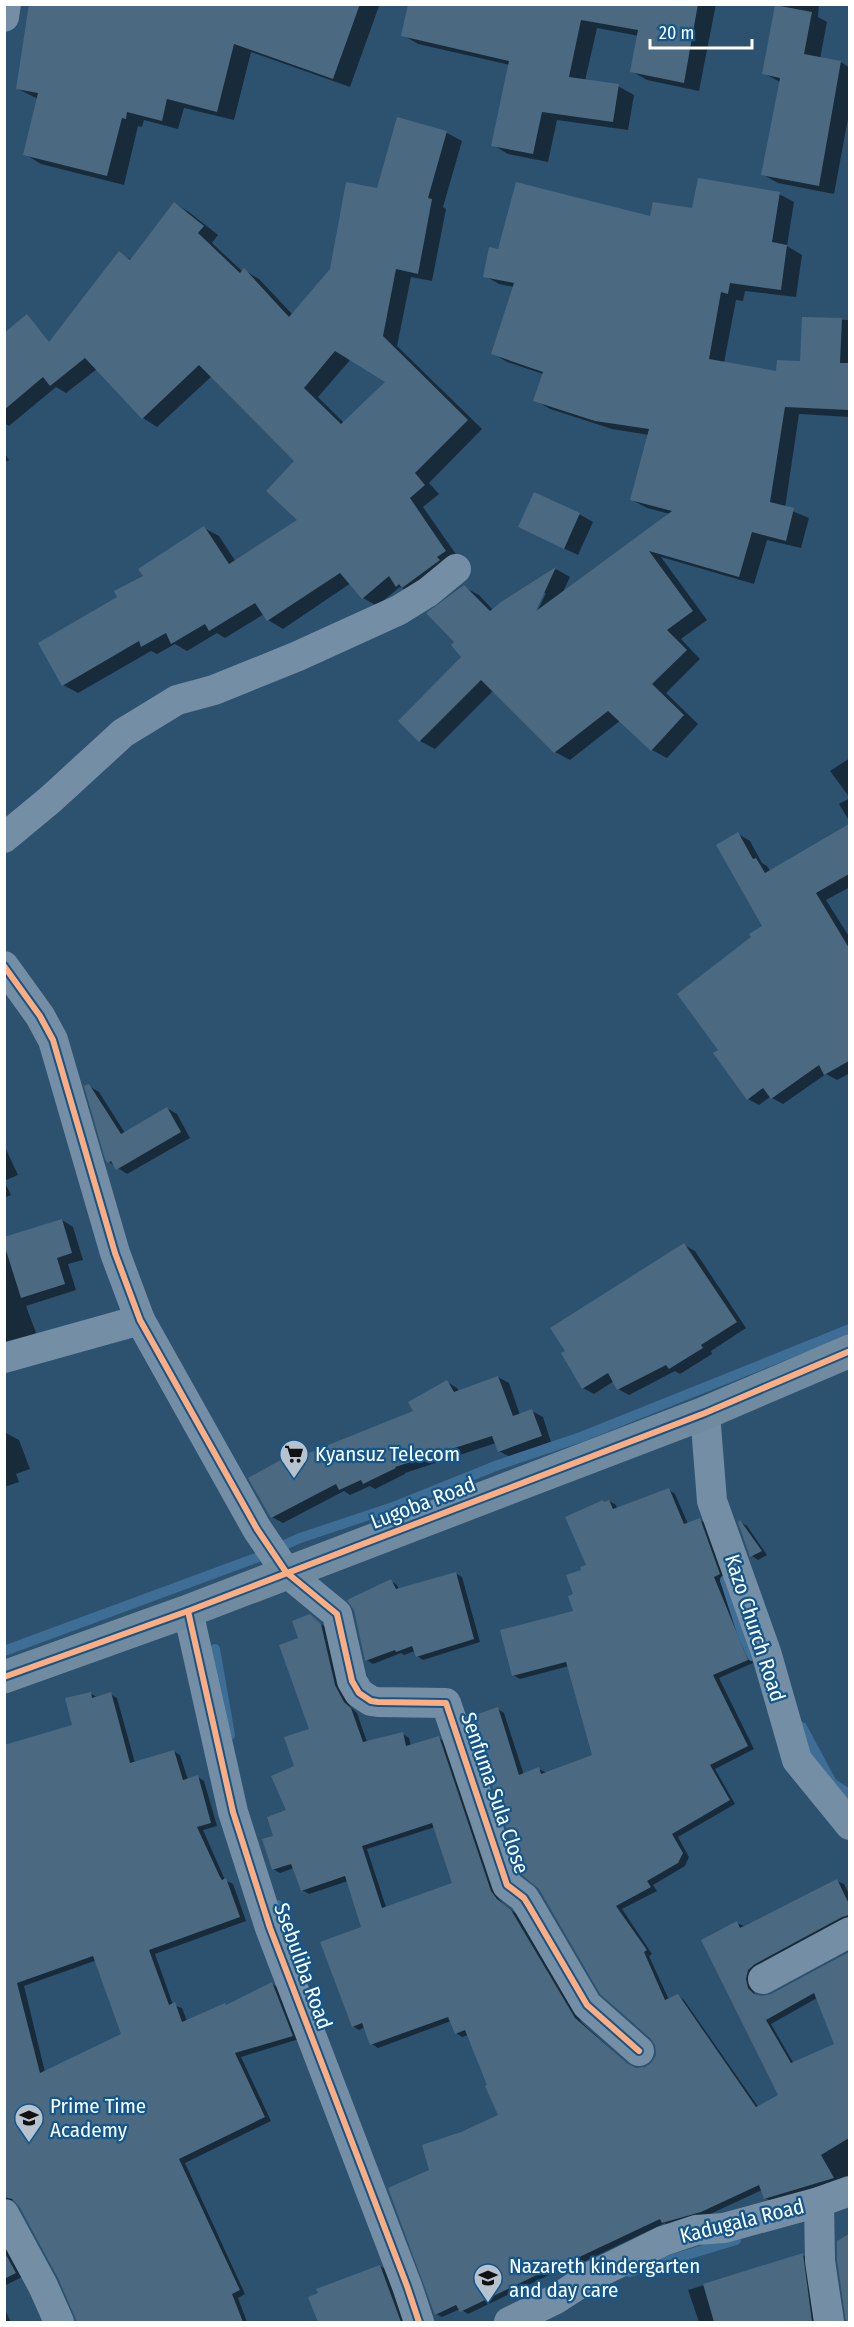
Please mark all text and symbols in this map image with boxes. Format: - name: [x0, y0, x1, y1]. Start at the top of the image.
- scale bar: [650, 12, 752, 50]
- text: 20 m: [659, 22, 694, 44]
- supermarket icon: Kyansuz Telecom: [278, 1438, 310, 1480]
- place label: Kyansuz Telecom: [315, 1441, 460, 1467]
- street label: Lugoba Road: [367, 1471, 479, 1535]
- street label: Kazo Church Road: [719, 1551, 791, 1705]
- street label: Senfuma Sula Close: [455, 1709, 535, 1877]
- street label: Ssebuliba Road: [268, 1899, 338, 2033]
- place label: Prime Time Academy: [50, 2093, 146, 2143]
- school or university icon: Prime Time Academy: [13, 2102, 45, 2144]
- street label: Kadugala Road: [677, 2193, 807, 2249]
- place label: Nazareth kindergarten and day care: [509, 2253, 700, 2303]
- school or university icon: Nazareth kindergarten and day care: [472, 2262, 504, 2304]

